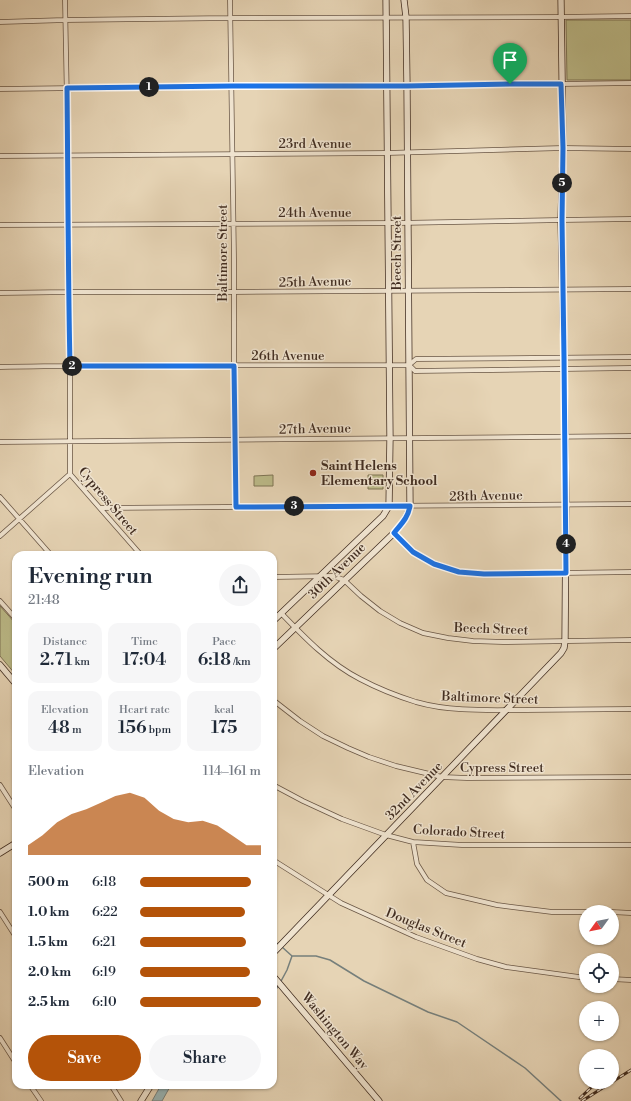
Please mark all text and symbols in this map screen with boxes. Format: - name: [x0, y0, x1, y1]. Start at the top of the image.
- pin: [493, 43, 527, 84]
- icon: arrive: [499, 49, 521, 71]
- pin: 1: [139, 77, 159, 97]
- text: 1: [146, 80, 152, 94]
- street label: 23rd Avenue: [278, 136, 352, 152]
- pin: 5: [552, 173, 572, 193]
- text: 5: [559, 176, 565, 190]
- street label: Baltimore Street: [215, 204, 231, 303]
- street label: 24th Avenue: [278, 205, 352, 221]
- street label: Beech Street: [389, 215, 405, 291]
- street label: 25th Avenue: [279, 273, 352, 291]
- street label: 26th Avenue: [251, 348, 325, 364]
- pin: 2: [62, 356, 82, 376]
- text: 2: [69, 359, 75, 373]
- street label: 27th Avenue: [279, 420, 352, 438]
- place label: Saint Helens Elementary School: [321, 458, 438, 489]
- street label: Cypress Street: [75, 464, 141, 539]
- marker: Saint Helens Elementary School: [308, 468, 318, 478]
- street label: 28th Avenue: [449, 487, 523, 505]
- pin: 3: [284, 496, 304, 516]
- text: 3: [291, 499, 297, 513]
- pin: 4: [556, 534, 576, 554]
- text: 4: [562, 537, 570, 551]
- street label: 30th Avenue: [305, 539, 369, 602]
- text: Evening run: [28, 563, 153, 590]
- button: share: [219, 564, 261, 606]
- text: 21:48: [28, 592, 60, 608]
- street label: Beech Street: [453, 620, 529, 638]
- text: Distance: [43, 635, 87, 649]
- text: Time: [131, 635, 158, 649]
- text: Pace: [212, 635, 236, 649]
- text: 2.71: [40, 649, 72, 671]
- text: 17:04: [123, 649, 166, 671]
- text: 6:18: [198, 649, 231, 671]
- text: km: [72, 655, 90, 669]
- text: /km: [231, 655, 251, 669]
- street label: Baltimore Street: [440, 688, 539, 708]
- text: Elevation: [41, 703, 89, 717]
- text: Heart rate: [119, 703, 170, 717]
- text: kcal: [214, 703, 234, 717]
- text: 48: [48, 717, 70, 739]
- text: 156: [118, 717, 147, 739]
- text: 175: [211, 717, 237, 739]
- text: m: [70, 723, 82, 737]
- text: bpm: [147, 723, 171, 737]
- street label: 32nd Avenue: [382, 758, 446, 824]
- street label: Cypress Street: [460, 760, 544, 776]
- text: Elevation: [28, 763, 84, 779]
- text: 114–161 m: [203, 763, 261, 779]
- street label: Colorado Street: [413, 822, 506, 842]
- text: 500 m: [28, 874, 69, 890]
- text: 6:18: [92, 874, 116, 890]
- text: 1.0 km: [28, 904, 69, 920]
- text: 6:22: [92, 904, 118, 920]
- street label: Douglas Street: [383, 905, 469, 952]
- north arrow: [579, 905, 619, 945]
- map controls: [579, 905, 619, 1089]
- text: 1.5 km: [28, 934, 68, 950]
- text: 6:21: [92, 934, 116, 950]
- button: locate: [579, 953, 619, 993]
- text: 2.0 km: [28, 964, 71, 980]
- text: 6:19: [92, 964, 116, 980]
- street label: Washington Way: [297, 988, 372, 1073]
- text: 2.5 km: [28, 994, 70, 1010]
- text: 6:10: [92, 994, 117, 1010]
- button: +: [579, 1001, 619, 1041]
- button: Save: [28, 1035, 141, 1081]
- button: Share: [149, 1035, 261, 1081]
- button: −: [579, 1049, 619, 1089]

